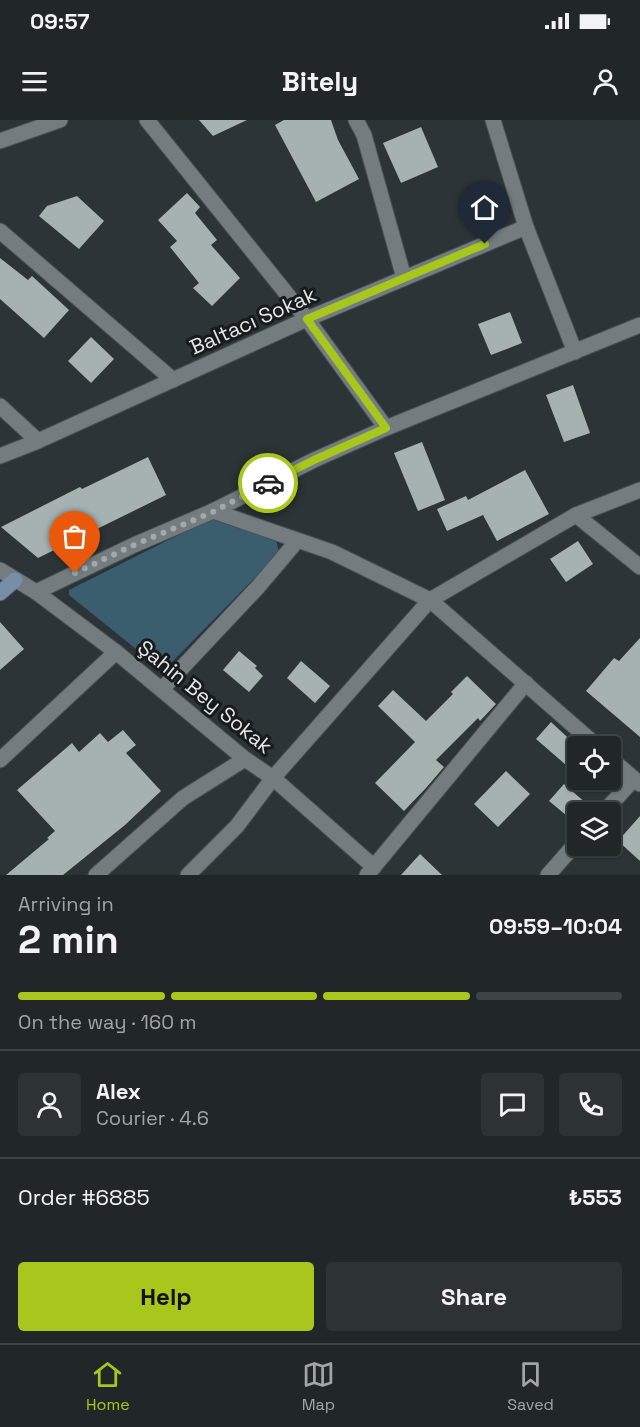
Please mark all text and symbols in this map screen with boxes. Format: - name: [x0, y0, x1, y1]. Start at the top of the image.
- text: 09:57: [30, 7, 90, 35]
- text: Bitely: [282, 64, 358, 99]
- icon: menu: [18, 65, 51, 98]
- icon: person: [589, 65, 622, 98]
- pin: [459, 182, 510, 244]
- icon: home: [468, 191, 501, 224]
- street label: Baltacı Sokak: [185, 281, 320, 361]
- courier: [238, 453, 298, 513]
- icon: car: [252, 467, 285, 500]
- pin: [49, 511, 100, 573]
- icon: bag: [58, 520, 91, 553]
- street label: Şahin Bey Sokak: [132, 634, 278, 759]
- map controls: [567, 736, 621, 856]
- button: locate: [567, 736, 621, 790]
- button: layers: [567, 802, 621, 856]
- text: Arriving in: [18, 891, 114, 917]
- text: 09:59–10:04: [489, 912, 622, 940]
- text: 2 min: [18, 915, 119, 964]
- text: On the way · 160 m: [18, 1009, 196, 1035]
- button: person: [18, 1073, 81, 1136]
- button: chat: [481, 1073, 544, 1136]
- button: phone: [559, 1073, 622, 1136]
- text: Alex: [96, 1077, 141, 1105]
- text: Courier · 4.6: [96, 1105, 209, 1131]
- text: Order #6885: [18, 1183, 150, 1211]
- text: ₺553: [569, 1183, 622, 1211]
- button: Help: [18, 1262, 314, 1331]
- button: Share: [326, 1262, 622, 1331]
- tab: Home: [86, 1358, 130, 1415]
- tab: Map: [302, 1358, 335, 1415]
- tab: Saved: [507, 1358, 554, 1415]

